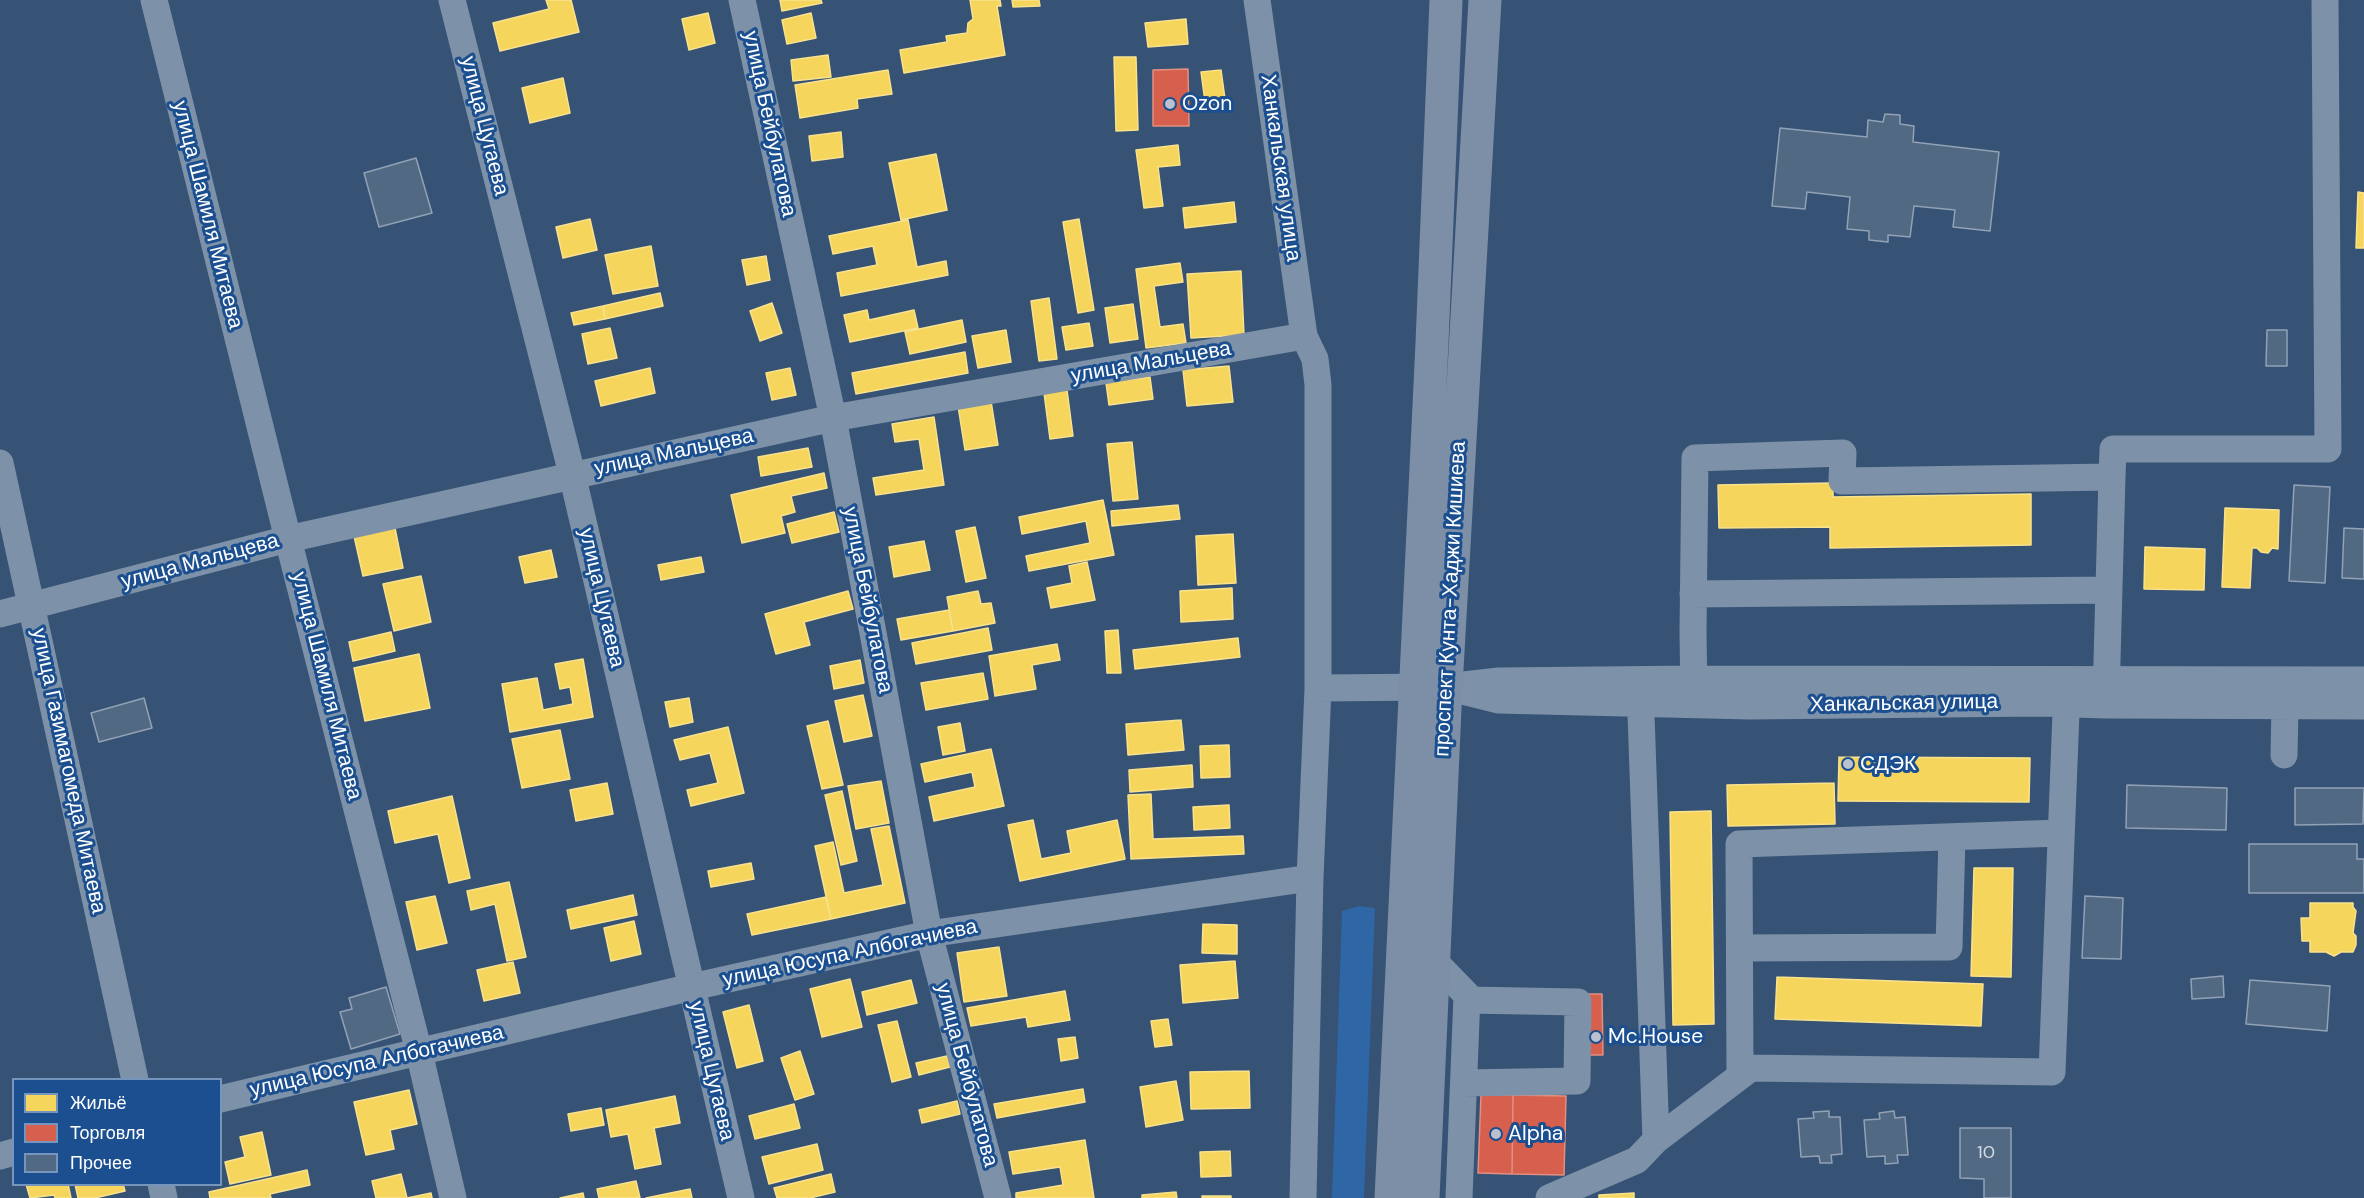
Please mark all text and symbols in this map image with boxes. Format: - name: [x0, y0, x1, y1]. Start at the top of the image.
- street label: улица Бейбулатова: [737, 29, 801, 219]
- street label: улица Цугаева: [455, 54, 513, 198]
- street label: Ханкальская улица: [1254, 73, 1306, 263]
- place label: Ozon: [1182, 91, 1232, 117]
- marker: Ozon: [1163, 97, 1177, 111]
- street label: улица Шамиля Митаева: [166, 98, 248, 332]
- street label: улица Мальцева: [1069, 337, 1233, 389]
- street label: улица Мальцева: [592, 424, 756, 482]
- street label: проспект Кунта-Хаджи Кишиева: [1430, 441, 1472, 757]
- street label: улица Бейбулатова: [837, 505, 897, 695]
- street label: улица Цугаева: [573, 526, 629, 670]
- street label: улица Мальцева: [119, 529, 281, 595]
- street label: улица Шамиля Митаева: [285, 569, 367, 803]
- street label: улица Газимагомеда Митаева: [25, 626, 111, 916]
- street label: Ханкальская улица: [1810, 690, 1998, 718]
- place label: СДЭК: [1860, 751, 1916, 777]
- marker: СДЭК: [1841, 757, 1855, 771]
- street label: улица Юсупа Албогачиева: [720, 915, 980, 993]
- street label: улица Бейбулатова: [929, 980, 1003, 1170]
- street label: улица Цугаева: [683, 999, 739, 1143]
- street label: улица Юсупа Албогачиева: [248, 1021, 506, 1103]
- place label: Mc.House: [1608, 1024, 1703, 1050]
- marker: Mc.House: [1589, 1030, 1603, 1044]
- legend: [12, 1078, 222, 1186]
- text: Жильё: [70, 1091, 127, 1115]
- text: Торговля: [70, 1121, 145, 1145]
- place label: Alpha: [1508, 1121, 1563, 1147]
- marker: Alpha: [1489, 1127, 1503, 1141]
- house number: 10: [1977, 1142, 1995, 1164]
- text: Прочее: [70, 1151, 132, 1175]

